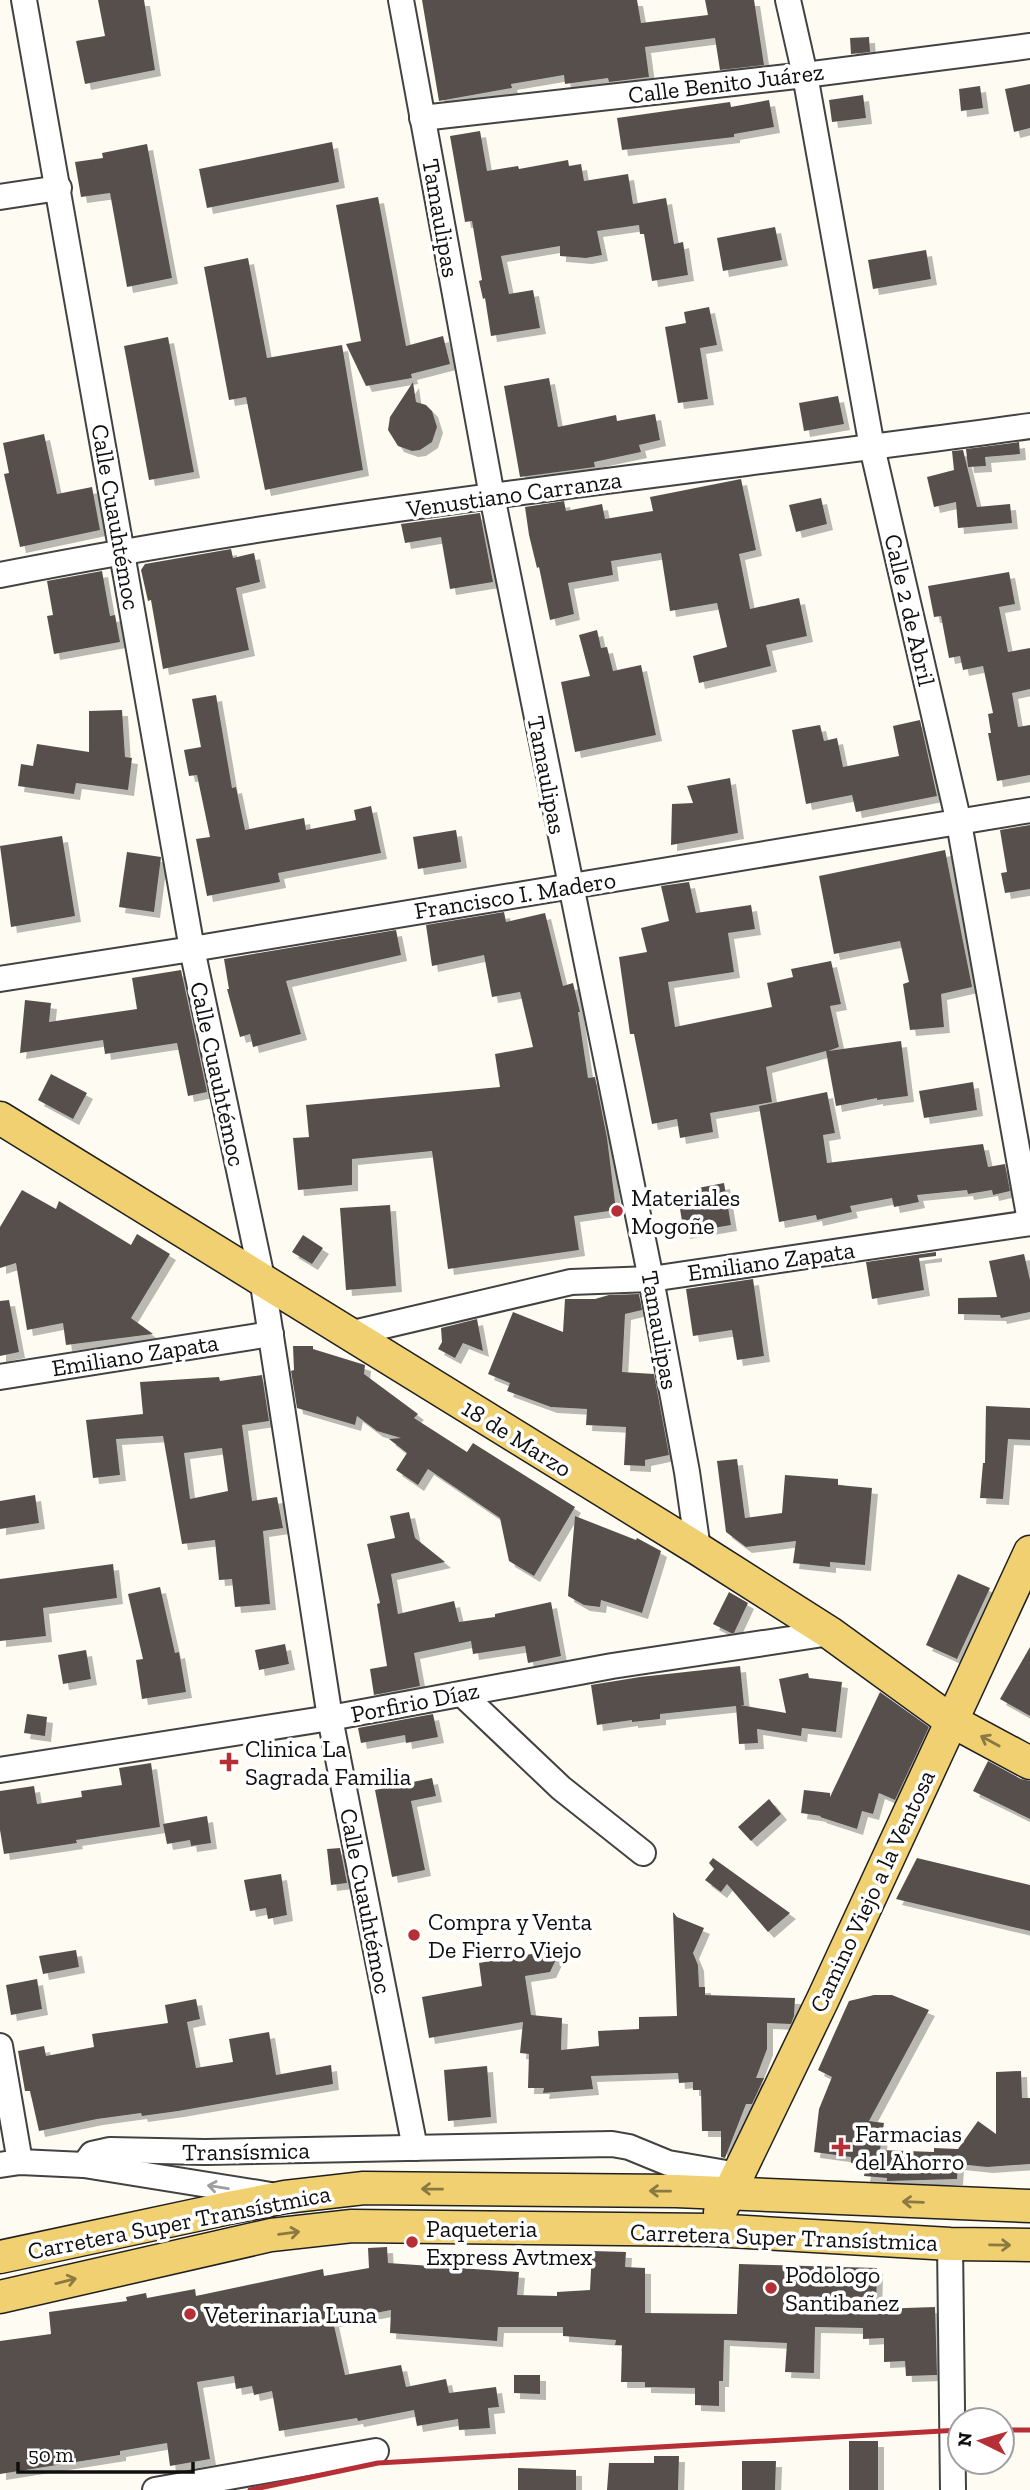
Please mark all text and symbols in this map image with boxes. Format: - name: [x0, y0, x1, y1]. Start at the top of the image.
- street label: Calle Benito Juárez: [626, 57, 826, 109]
- street label: Tamaulipas: [416, 156, 466, 280]
- street label: Calle Cuauhtémoc: [85, 422, 147, 612]
- street label: Venustiano Carranza: [404, 464, 624, 524]
- street label: Calle 2 de Abril: [878, 531, 942, 689]
- street label: Tamaulipas: [521, 713, 573, 837]
- street label: Francisco I. Madero: [412, 865, 618, 925]
- street label: Calle Cuauhtémoc: [184, 979, 252, 1169]
- place label: Materiales Mogoñe: [631, 1183, 740, 1240]
- marker: Materiales Mogoñe: [609, 1203, 625, 1219]
- street label: Emiliano Zapata: [686, 1235, 857, 1287]
- street label: Tamaulipas: [635, 1268, 685, 1392]
- street label: Emiliano Zapata: [50, 1327, 221, 1382]
- street label: 18 de Marzo: [457, 1393, 577, 1483]
- street label: Porfirio Díaz: [348, 1675, 482, 1729]
- place label: Clinica La Sagrada Familia: [245, 1734, 412, 1791]
- one-way arrow: [980, 1734, 1001, 1747]
- marker: Clinica La Sagrada Familia: [219, 1752, 239, 1772]
- street label: Camino Viejo a la Ventosa: [803, 1765, 941, 2017]
- street label: Calle Cuauhtémoc: [334, 1806, 398, 1996]
- place label: Compra y Venta De Fierro Viejo: [428, 1907, 592, 1964]
- marker: Compra y Venta De Fierro Viejo: [406, 1927, 422, 1943]
- place label: Farmacias del Ahorro: [855, 2119, 964, 2176]
- street label: Transísmica: [182, 2135, 311, 2167]
- marker: Farmacias del Ahorro: [833, 2139, 849, 2155]
- street label: Carretera Super Transístmica: [25, 2178, 333, 2266]
- one-way arrow: [207, 2180, 230, 2193]
- one-way arrow: [421, 2182, 444, 2196]
- one-way arrow: [648, 2184, 671, 2198]
- one-way arrow: [902, 2195, 925, 2208]
- place label: Paqueteria Express Avtmex: [426, 2214, 592, 2271]
- street label: Carretera Super Transístmica: [630, 2217, 939, 2257]
- one-way arrow: [277, 2226, 299, 2239]
- marker: Paqueteria Express Avtmex: [404, 2234, 420, 2250]
- one-way arrow: [988, 2238, 1011, 2251]
- place label: Podologo Santibañez: [785, 2260, 899, 2317]
- one-way arrow: [54, 2274, 77, 2287]
- marker: Podologo Santibañez: [763, 2280, 779, 2296]
- place label: Veterinaria Luna: [203, 2300, 378, 2329]
- marker: Veterinaria Luna: [182, 2306, 198, 2322]
- north arrow: [946, 2406, 1016, 2476]
- scale bar: [18, 2430, 192, 2474]
- text: N: [952, 2431, 977, 2448]
- text: 50 m: [28, 2442, 74, 2467]

